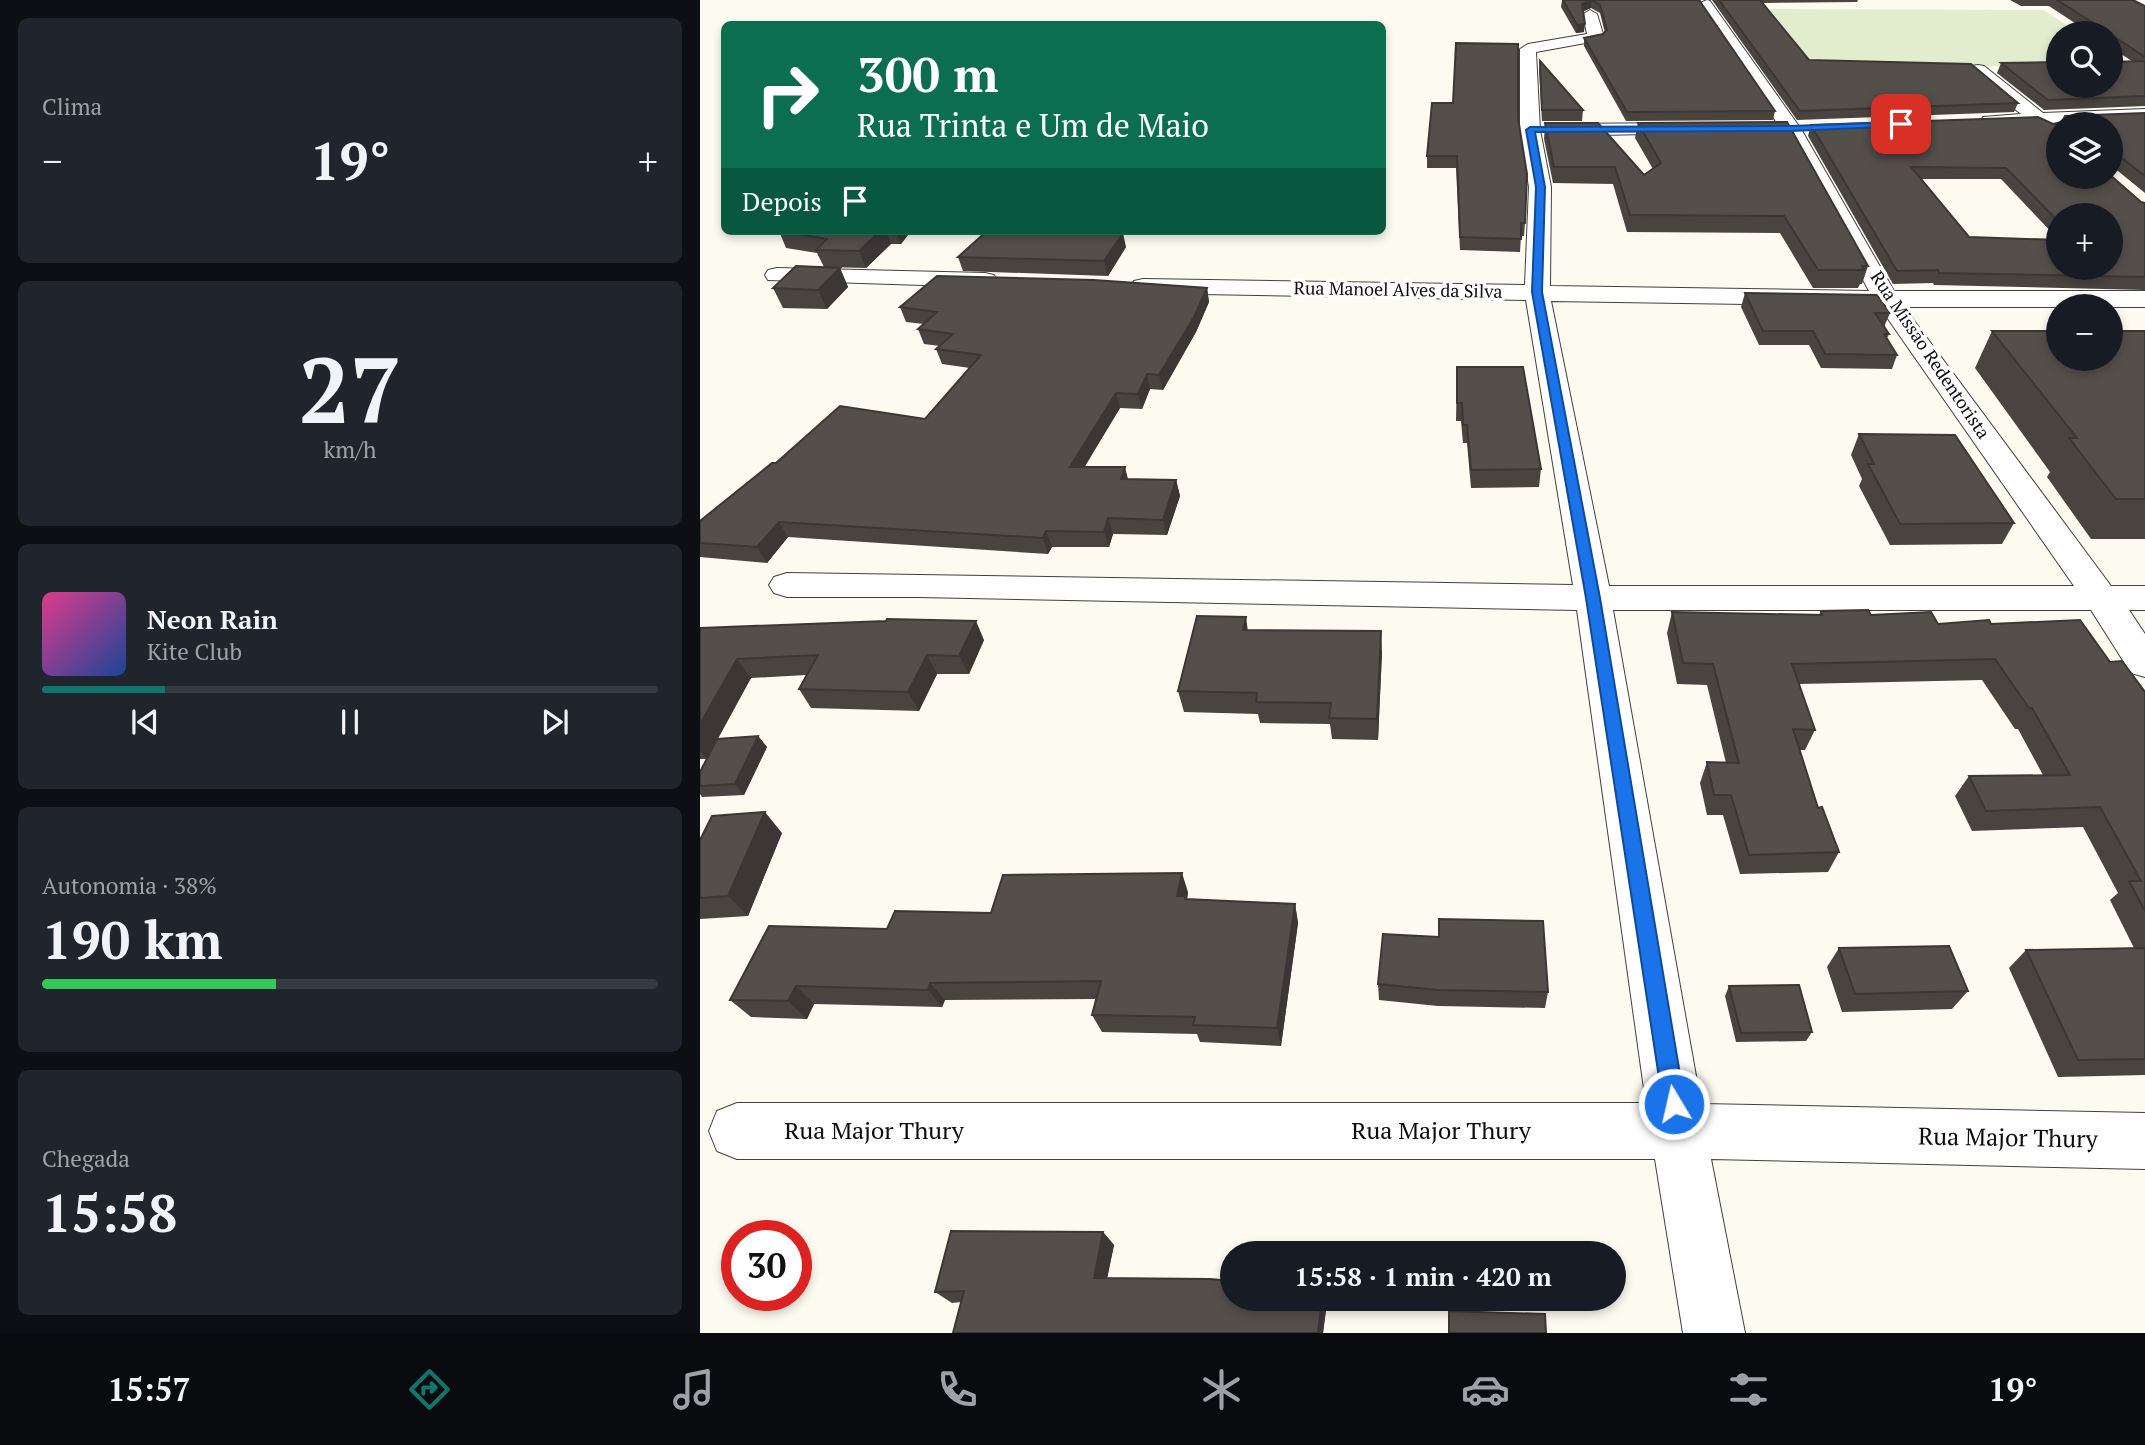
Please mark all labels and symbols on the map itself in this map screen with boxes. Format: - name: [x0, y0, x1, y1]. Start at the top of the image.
- pin: [1871, 94, 1931, 154]
- street label: Rua Missão Redentorista: [1866, 266, 1996, 443]
- street label: Rua Manoel Alves da Silva: [1293, 275, 1503, 303]
- position arrow: [1637, 1067, 1711, 1141]
- street label: Rua Major Thury: [784, 1114, 965, 1146]
- street label: Rua Major Thury: [1351, 1114, 1532, 1146]
- street label: Rua Major Thury: [1918, 1119, 2099, 1155]
- speed limit sign: 30: [721, 1220, 812, 1311]

